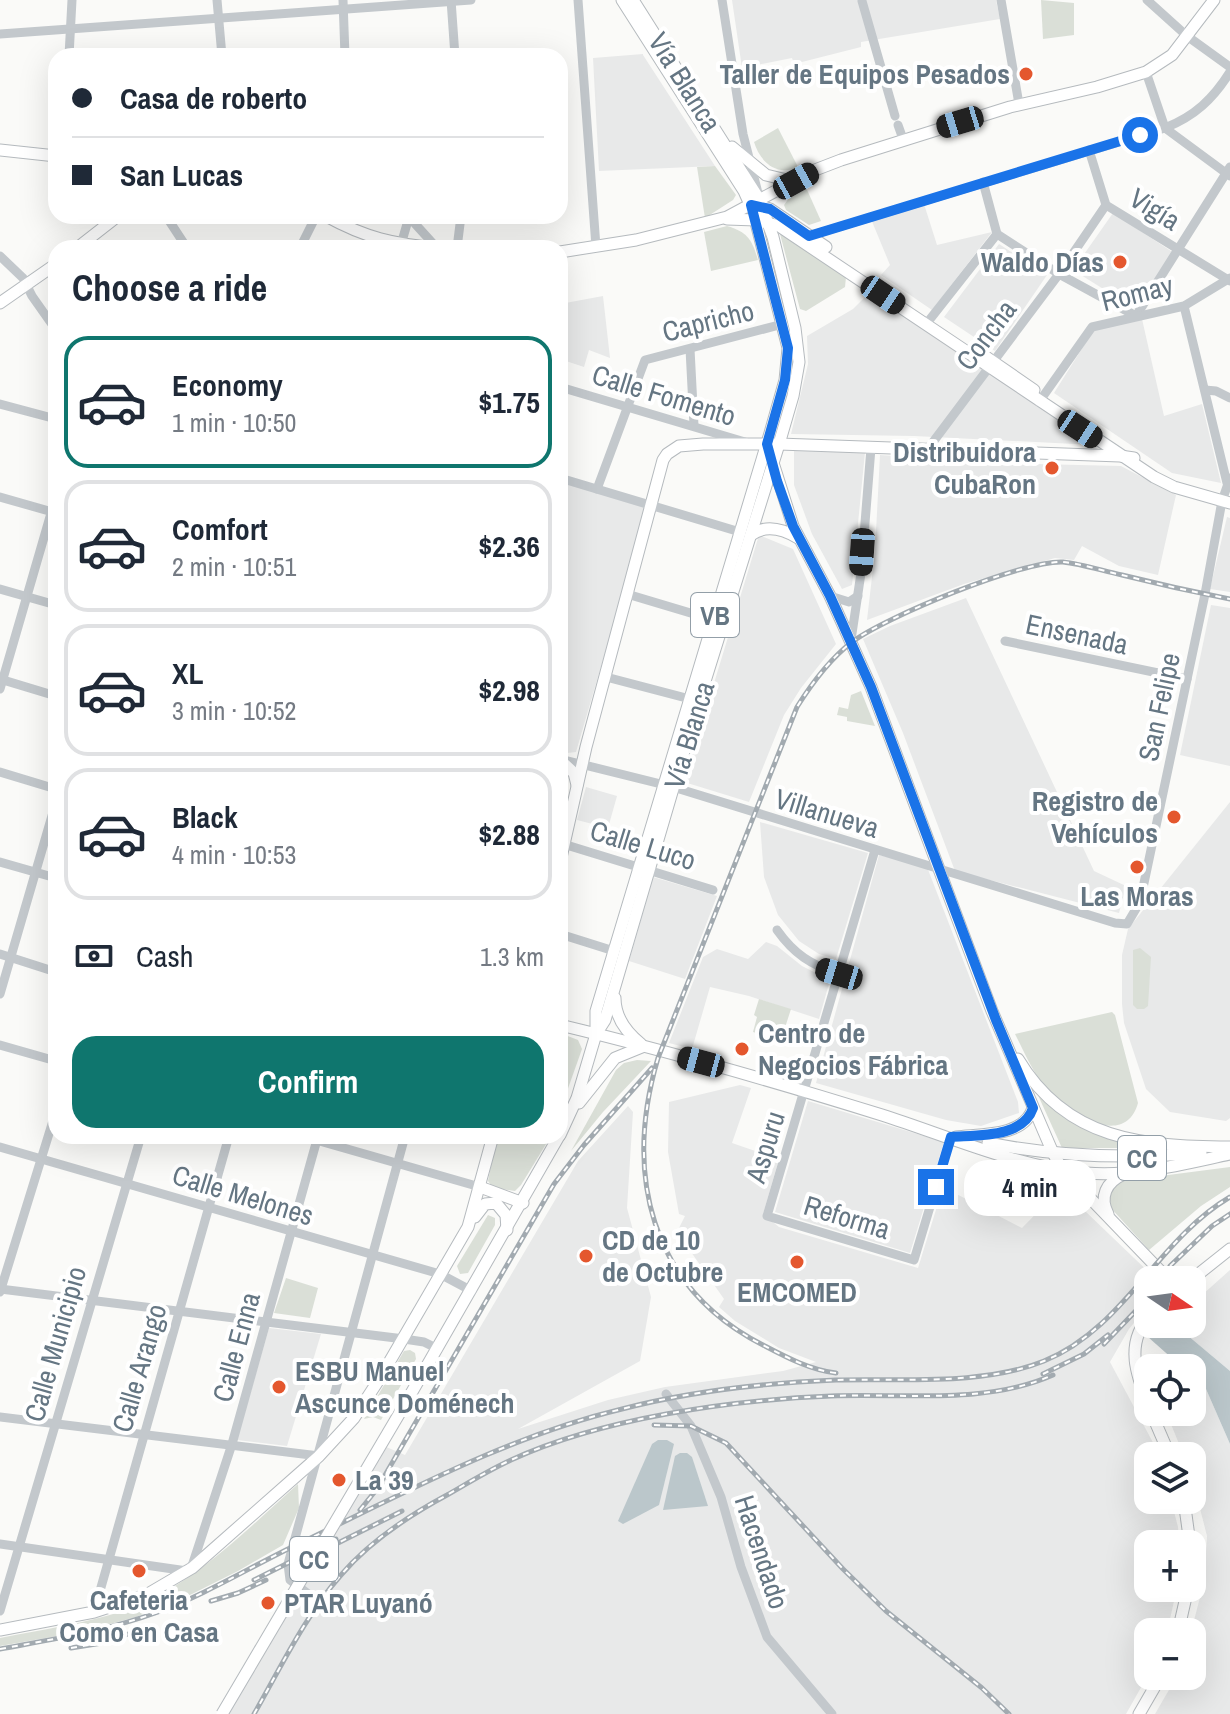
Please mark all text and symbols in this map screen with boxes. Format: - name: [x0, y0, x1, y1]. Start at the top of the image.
- street label: Vía Blanca: [640, 25, 731, 139]
- place label: Taller de Equipos Pesados: [719, 55, 1010, 93]
- marker: Taller de Equipos Pesados: [1017, 65, 1035, 83]
- text: Casa de roberto: [120, 78, 307, 118]
- car: [934, 104, 986, 140]
- route start: [1122, 117, 1158, 153]
- text: San Lucas: [120, 155, 243, 195]
- car: [769, 159, 823, 203]
- street label: Vigía: [1122, 179, 1188, 239]
- place label: Waldo Días: [981, 243, 1104, 281]
- marker: Waldo Días: [1111, 253, 1129, 271]
- text: Choose a ride: [72, 264, 267, 312]
- street label: Romay: [1097, 266, 1177, 320]
- car: [856, 272, 910, 318]
- street label: Capricho: [658, 291, 758, 351]
- street label: Concha: [947, 292, 1025, 378]
- street label: Calle Fomento: [588, 355, 740, 435]
- text: Economy: [172, 365, 283, 405]
- icon: car: [76, 366, 148, 438]
- text: $1.75: [478, 382, 540, 422]
- text: 1 min · 10:50: [172, 405, 296, 440]
- car: [1053, 406, 1107, 452]
- place label: Distribuidora CubaRon: [893, 433, 1036, 503]
- marker: Distribuidora CubaRon: [1043, 459, 1061, 477]
- text: Comfort: [172, 509, 268, 549]
- icon: car: [76, 510, 148, 582]
- text: $2.36: [478, 526, 540, 566]
- car: [848, 527, 876, 577]
- text: 2 min · 10:51: [172, 549, 296, 584]
- road number: VB: [691, 593, 739, 637]
- street label: Ensenada: [1022, 605, 1132, 663]
- street label: San Felipe: [1129, 649, 1189, 765]
- text: XL: [172, 653, 203, 693]
- icon: car: [76, 654, 148, 726]
- text: $2.98: [478, 670, 540, 710]
- street label: Vía Blanca: [655, 676, 723, 793]
- text: 3 min · 10:52: [172, 693, 296, 728]
- street label: Villanueva: [770, 779, 884, 847]
- place label: Registro de Vehículos: [1032, 782, 1158, 852]
- text: Black: [172, 797, 238, 837]
- icon: car: [76, 798, 148, 870]
- marker: Registro de Vehículos: [1165, 808, 1183, 826]
- street label: Calle Luco: [586, 811, 700, 879]
- text: $2.88: [478, 814, 540, 854]
- text: 4 min · 10:53: [172, 837, 296, 872]
- marker: Las Moras: [1128, 858, 1146, 876]
- place label: Las Moras: [1080, 877, 1194, 915]
- icon: cash: [72, 934, 116, 978]
- text: Cash: [136, 936, 193, 976]
- text: 1.3 km: [480, 939, 544, 974]
- car: [813, 956, 865, 992]
- place label: Centro de Negocios Fábrica: [758, 1014, 949, 1084]
- button: Confirm: [72, 1036, 544, 1128]
- marker: Centro de Negocios Fábrica: [733, 1040, 751, 1058]
- car: [675, 1044, 727, 1080]
- street label: Aspuru: [736, 1107, 794, 1188]
- road number: CC: [1118, 1136, 1166, 1180]
- street label: Calle Melones: [168, 1156, 318, 1234]
- callout: 4 min: [964, 1159, 1096, 1215]
- route end: [918, 1169, 954, 1205]
- text: 4 min: [1002, 1170, 1058, 1205]
- street label: Reforma: [799, 1186, 895, 1248]
- place label: CD de 10 de Octubre: [602, 1221, 723, 1291]
- marker: CD de 10 de Octubre: [577, 1247, 595, 1265]
- marker: EMCOMED: [788, 1253, 806, 1271]
- street label: Calle Municipio: [15, 1262, 95, 1426]
- north arrow: [1134, 1266, 1206, 1338]
- map controls: [1134, 1266, 1206, 1690]
- place label: EMCOMED: [737, 1273, 857, 1311]
- street label: Calle Enna: [203, 1288, 269, 1406]
- street label: Calle Arango: [103, 1300, 175, 1436]
- place label: ESBU Manuel Ascunce Doménech: [295, 1352, 514, 1422]
- button: locate: [1134, 1354, 1206, 1426]
- marker: ESBU Manuel Ascunce Doménech: [270, 1378, 288, 1396]
- button: layers: [1134, 1442, 1206, 1514]
- place label: La 39: [355, 1461, 414, 1499]
- marker: La 39: [330, 1471, 348, 1489]
- street label: Hacendado: [726, 1490, 798, 1614]
- button: +: [1134, 1530, 1206, 1602]
- road number: CC: [290, 1537, 338, 1581]
- marker: Cafeteria Como en Casa: [130, 1562, 148, 1580]
- place label: Cafeteria Como en Casa: [59, 1581, 219, 1651]
- place label: PTAR Luyanó: [284, 1584, 433, 1622]
- marker: PTAR Luyanó: [259, 1594, 277, 1612]
- button: −: [1134, 1618, 1206, 1690]

